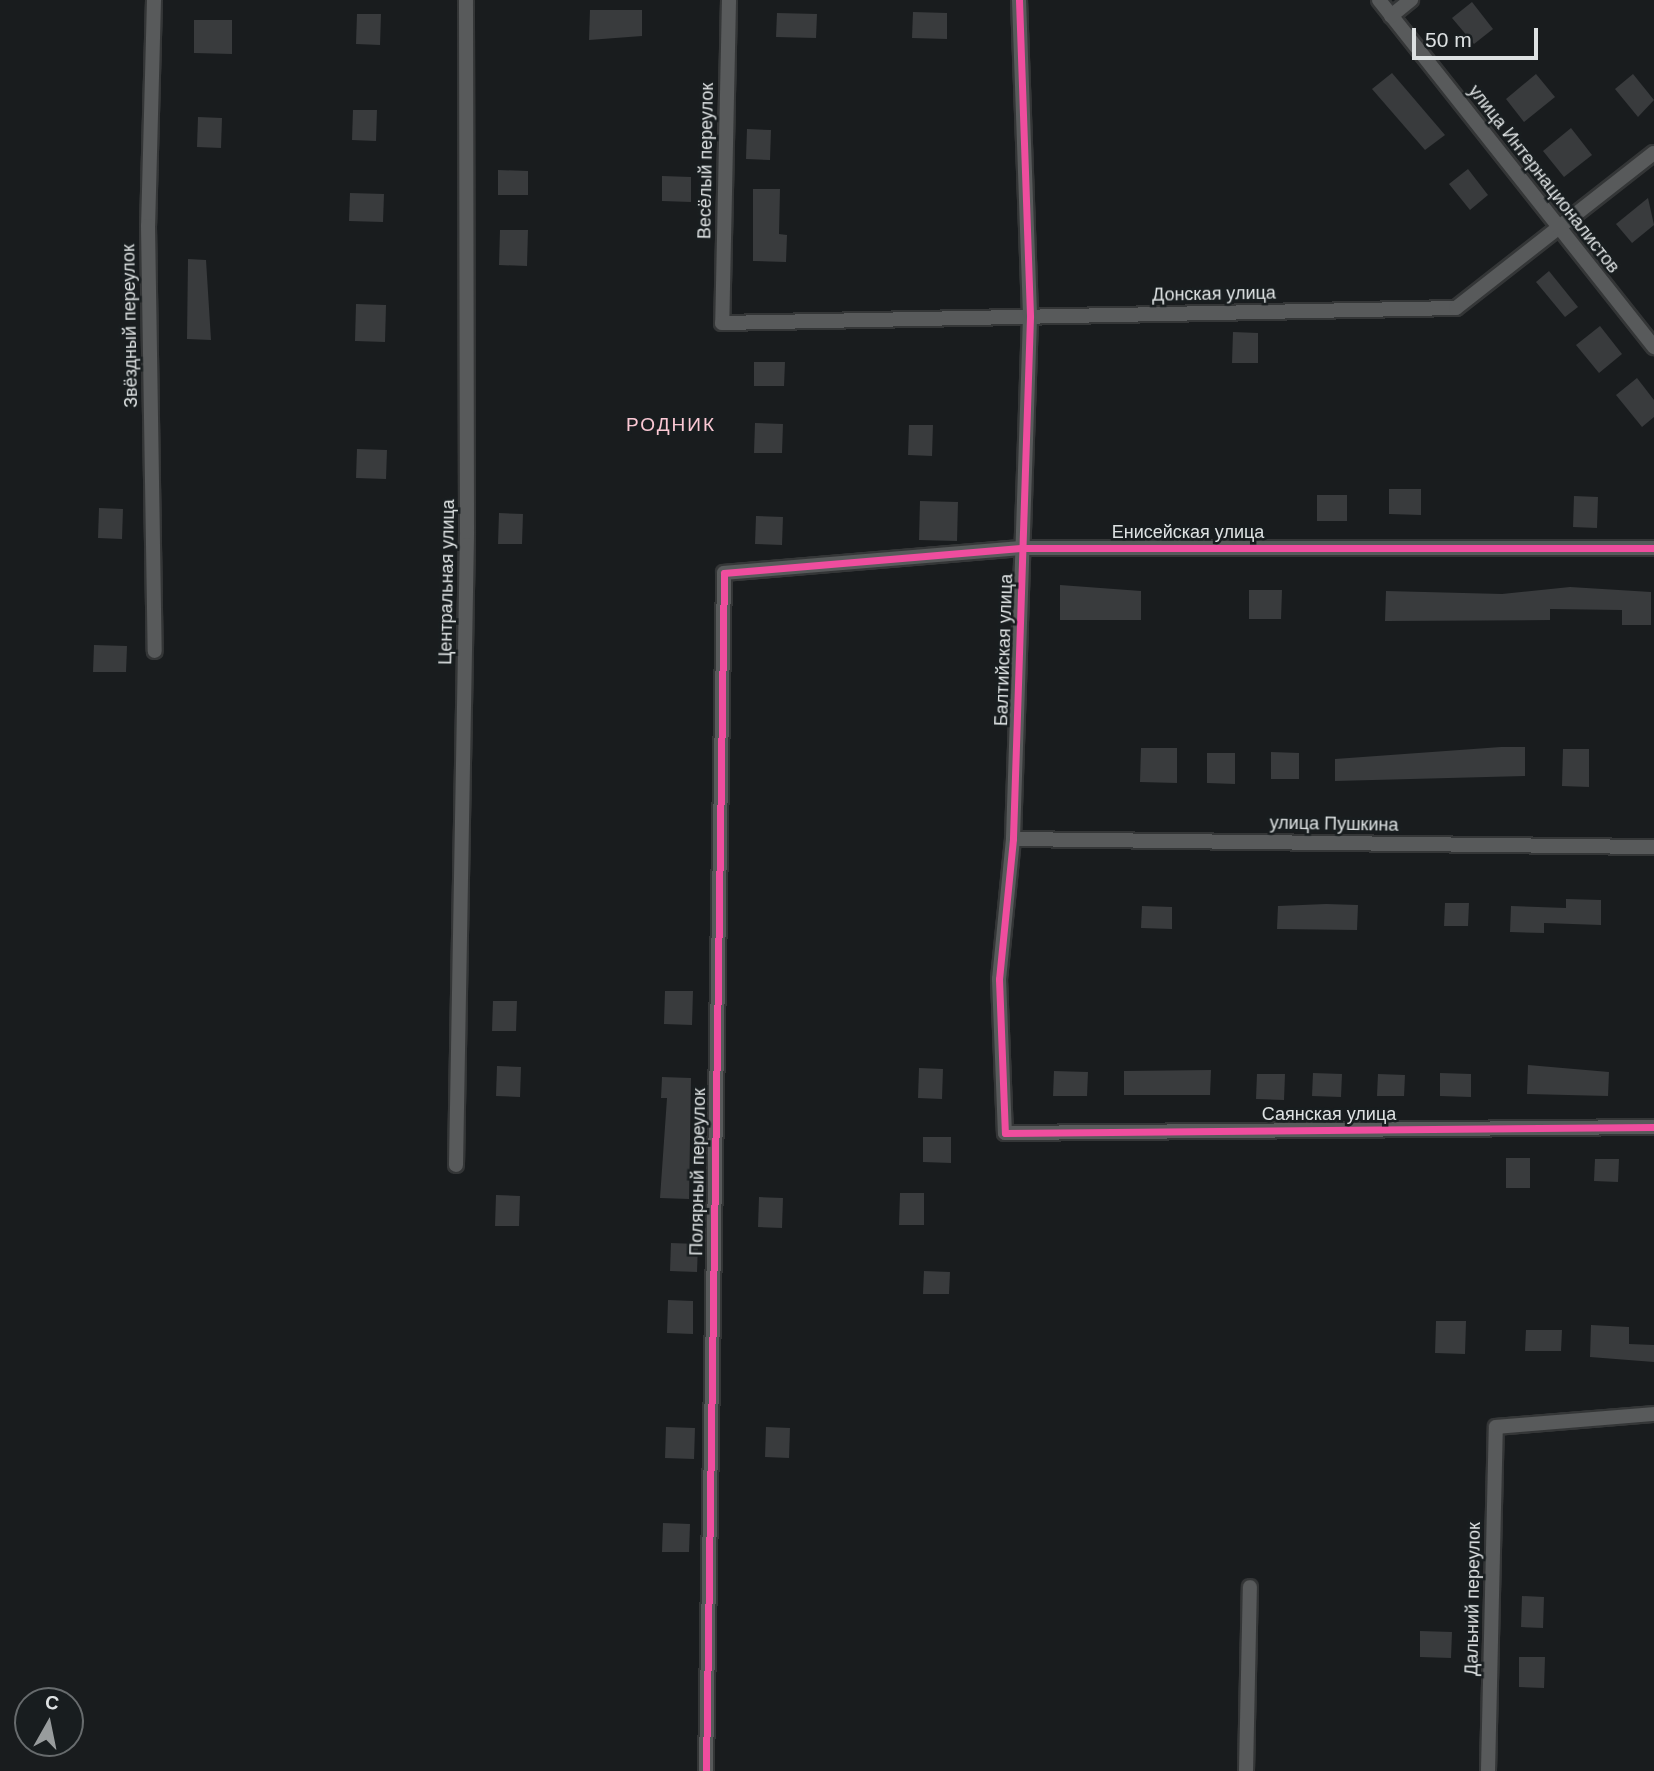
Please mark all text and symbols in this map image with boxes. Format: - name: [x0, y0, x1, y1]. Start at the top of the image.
- scale bar: [1416, 14, 1542, 58]
- text: 50 m: [1425, 28, 1472, 51]
- street label: улица Интернационалистов: [1464, 81, 1624, 277]
- street label: Весёлый переулок: [694, 83, 718, 239]
- street label: Звёздный переулок: [118, 244, 142, 408]
- street label: Донская улица: [1152, 282, 1276, 306]
- district label: РОДНИК: [627, 414, 715, 436]
- street label: Центральная улица: [435, 499, 459, 665]
- street label: Енисейская улица: [1112, 521, 1264, 543]
- street label: Балтийская улица: [991, 574, 1017, 726]
- street label: улица Пушкина: [1269, 812, 1399, 836]
- street label: Полярный переулок: [686, 1088, 710, 1256]
- street label: Саянская улица: [1262, 1103, 1396, 1125]
- street label: Дальний переулок: [1461, 1522, 1485, 1676]
- north arrow: [14, 1687, 84, 1757]
- text: С: [44, 1691, 60, 1714]

